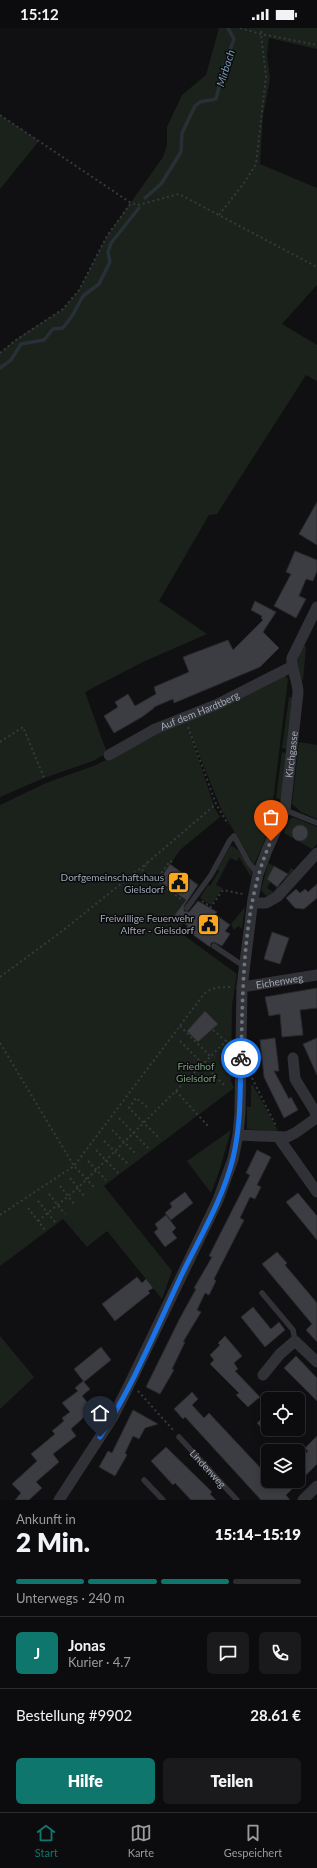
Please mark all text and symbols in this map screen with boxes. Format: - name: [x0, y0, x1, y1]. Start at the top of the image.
- text: 15:12: [20, 5, 59, 23]
- water label: Mirbach: [213, 48, 237, 88]
- street label: Auf dem Hardtberg: [158, 688, 241, 732]
- street label: Kirchgasse: [283, 730, 300, 778]
- pin: [254, 800, 288, 841]
- icon: bag: [260, 806, 282, 828]
- public building icon: Dorfgemeinschaftshaus Gielsdorf: [166, 870, 192, 896]
- place label: Dorfgemeinschaftshaus Gielsdorf: [61, 871, 164, 895]
- public building icon: Freiwillige Feuerwehr Alfter - Gielsdorf: [196, 911, 222, 937]
- place label: Freiwillige Feuerwehr Alfter - Gielsdorf: [100, 912, 194, 936]
- street label: Eichenweg: [255, 971, 304, 991]
- courier: [221, 1038, 261, 1078]
- icon: bike: [230, 1047, 252, 1069]
- park label: Friedhof Gielsdorf: [176, 1060, 217, 1084]
- map controls: [261, 1392, 305, 1488]
- button: locate: [261, 1392, 305, 1436]
- pin: [83, 1396, 117, 1437]
- icon: home: [89, 1402, 111, 1424]
- button: layers: [261, 1444, 305, 1488]
- street label: Lindenweg: [187, 1447, 229, 1490]
- text: Ankunft in: [16, 1511, 76, 1527]
- text: 15:14–15:19: [215, 1525, 301, 1543]
- text: 2 Min.: [16, 1526, 90, 1558]
- text: Unterwegs · 240 m: [16, 1590, 125, 1606]
- button: chat: [207, 1632, 249, 1674]
- button: phone: [259, 1632, 301, 1674]
- text: Jonas: [68, 1636, 105, 1654]
- text: J: [34, 1644, 40, 1662]
- text: Kurier · 4.7: [68, 1654, 131, 1670]
- text: Bestellung #9902: [16, 1706, 132, 1724]
- text: 28.61 €: [250, 1706, 301, 1724]
- button: Hilfe: [16, 1758, 155, 1804]
- button: Teilen: [163, 1758, 301, 1804]
- tab: Start: [35, 1822, 58, 1859]
- tab: Karte: [128, 1822, 154, 1859]
- tab: Gespeichert: [224, 1822, 282, 1859]

